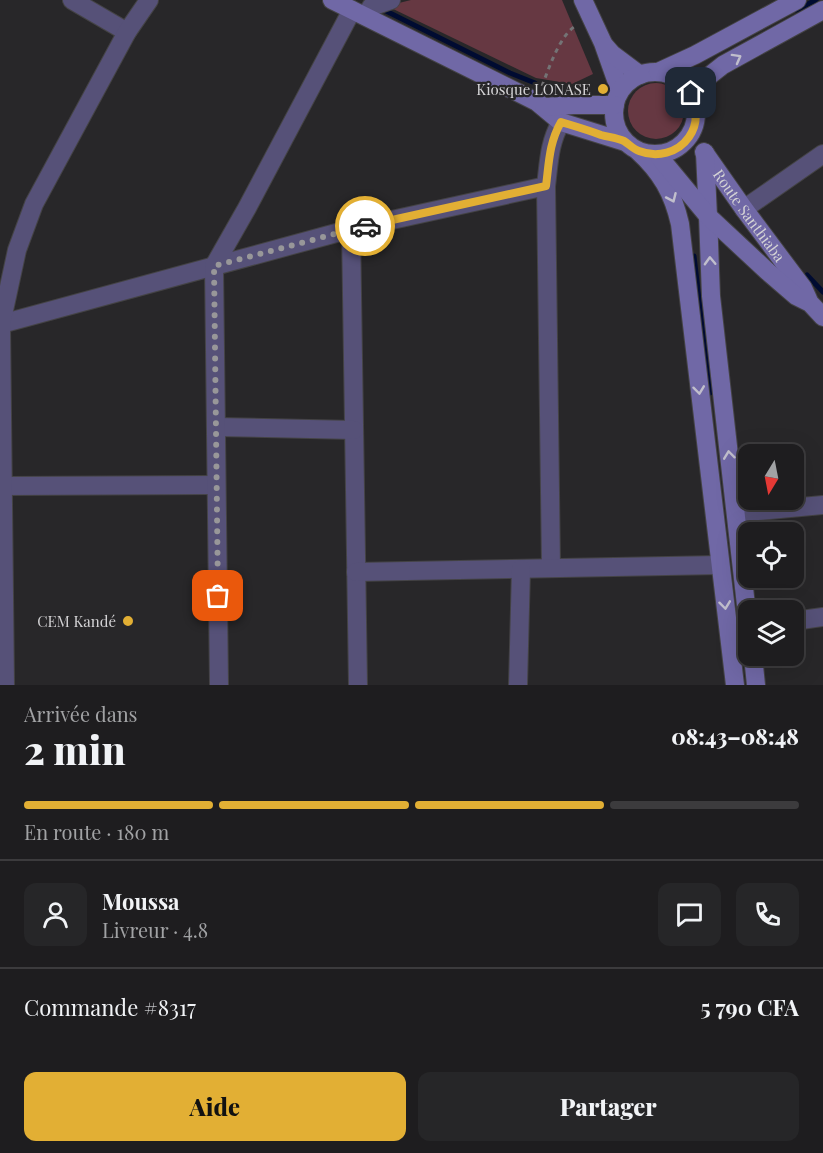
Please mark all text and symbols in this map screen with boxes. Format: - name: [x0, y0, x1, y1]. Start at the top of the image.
- one-way arrow: [730, 54, 741, 65]
- pin: [665, 67, 716, 118]
- icon: home: [674, 76, 707, 109]
- place label: Kiosque LONASE: [476, 79, 591, 99]
- marker: Kiosque LONASE: [596, 82, 610, 96]
- street label: Route Santhiaba: [709, 165, 790, 266]
- one-way arrow: [664, 191, 676, 202]
- courier: [335, 196, 395, 256]
- icon: car: [349, 210, 382, 243]
- one-way arrow: [703, 257, 716, 266]
- one-way arrow: [693, 386, 705, 395]
- north arrow: [738, 444, 804, 510]
- map controls: [738, 444, 804, 666]
- one-way arrow: [724, 451, 736, 460]
- button: locate: [738, 522, 804, 588]
- pin: [192, 570, 243, 621]
- icon: bag: [201, 579, 234, 612]
- one-way arrow: [718, 600, 731, 609]
- button: layers: [738, 600, 804, 666]
- place label: CEM Kandé: [37, 611, 116, 631]
- marker: CEM Kandé: [121, 614, 135, 628]
- text: Arrivée dans: [24, 700, 138, 727]
- text: 08:43–08:48: [671, 721, 799, 751]
- text: 2 min: [24, 723, 126, 775]
- text: En route · 180 m: [24, 818, 169, 845]
- button: person: [24, 883, 87, 946]
- button: chat: [658, 883, 721, 946]
- button: phone: [736, 883, 799, 946]
- text: Moussa: [102, 886, 179, 916]
- text: Livreur · 4.8: [102, 916, 208, 943]
- text: Commande #8317: [24, 992, 196, 1022]
- text: 5 790 CFA: [701, 992, 799, 1022]
- button: Aide: [24, 1072, 406, 1141]
- button: Partager: [418, 1072, 799, 1141]

